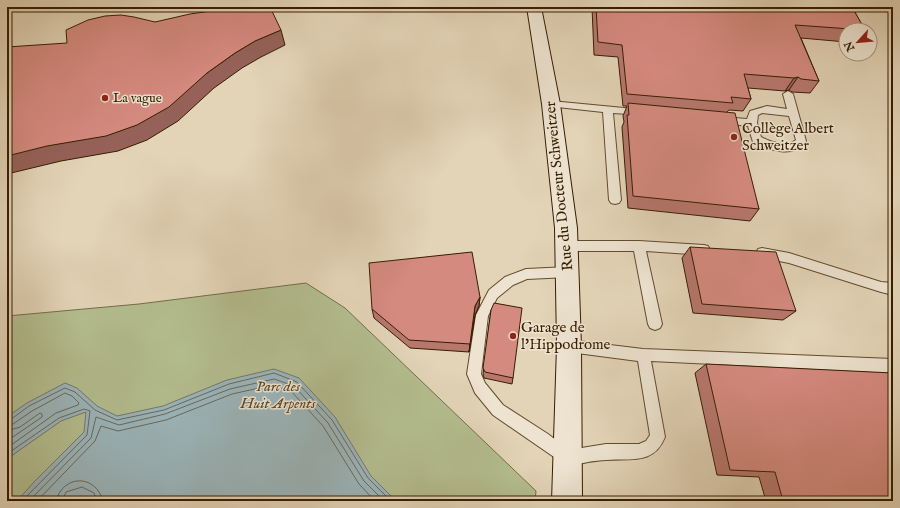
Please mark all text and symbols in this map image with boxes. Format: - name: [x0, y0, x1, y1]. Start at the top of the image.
- north arrow: [838, 22, 878, 62]
- text: N: [841, 38, 859, 54]
- place label: La vague: [113, 90, 162, 107]
- marker: La vague: [100, 93, 110, 103]
- street label: Rue du Docteur Schweitzer: [541, 100, 577, 272]
- place label: Collège Albert Schweitzer: [742, 119, 834, 155]
- marker: Collège Albert Schweitzer: [729, 132, 739, 142]
- place label: Garage de l'Hippodrome: [521, 318, 611, 354]
- marker: Garage de l'Hippodrome: [508, 331, 518, 341]
- park label: Parc des Huit Arpents: [240, 377, 316, 413]

